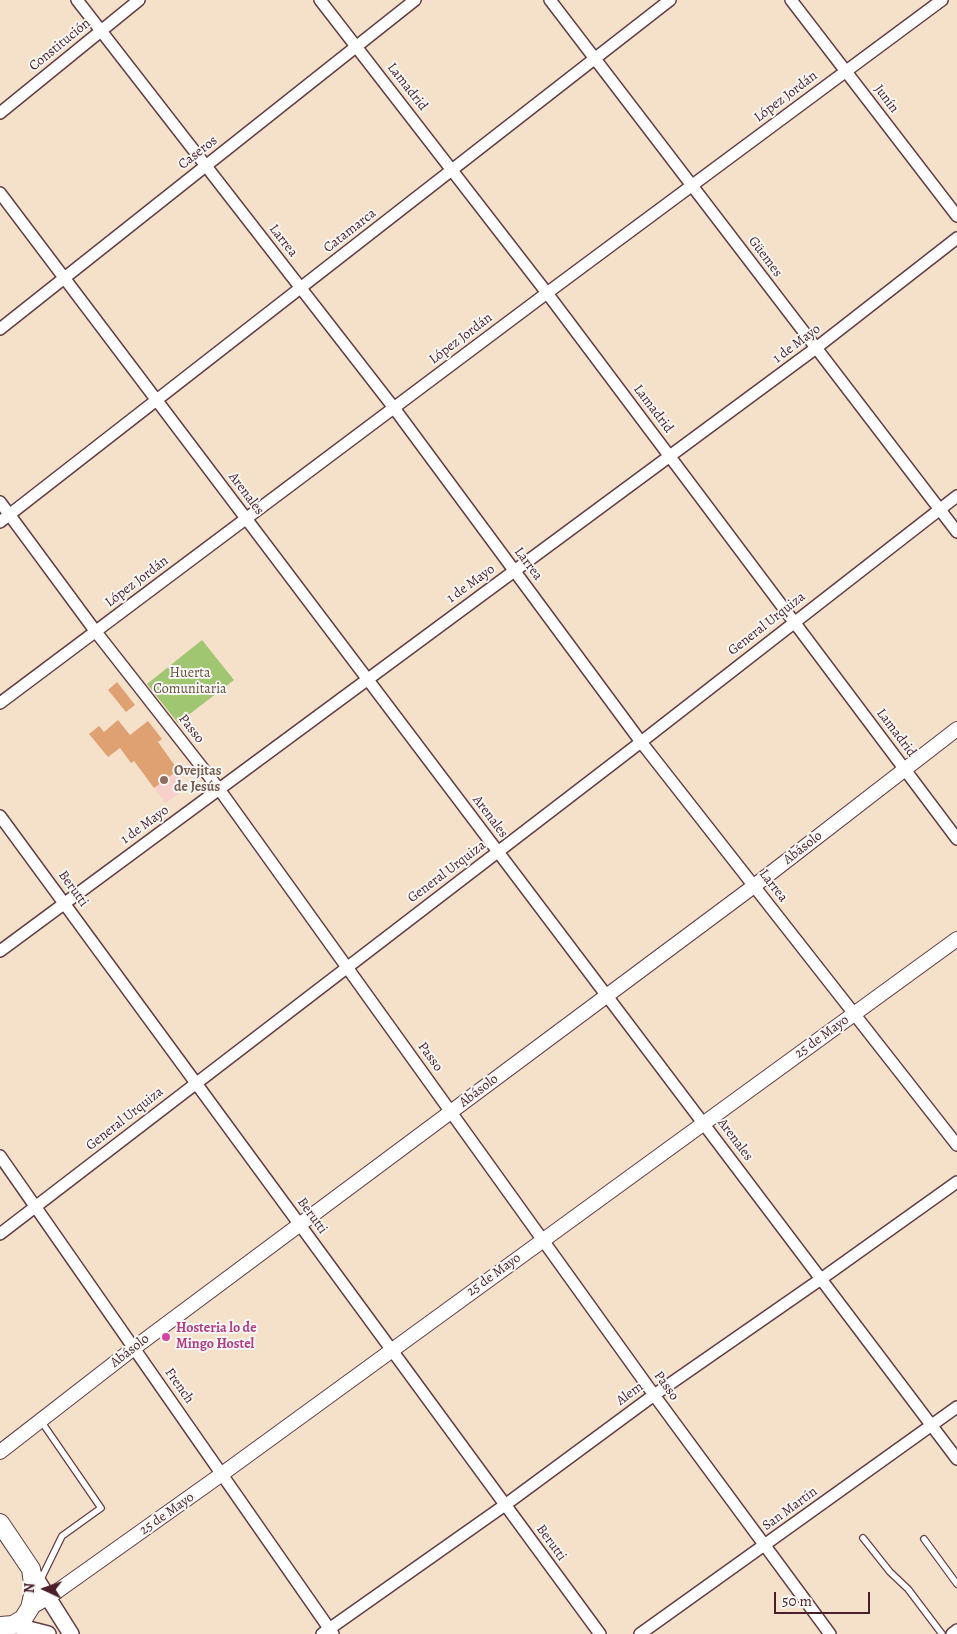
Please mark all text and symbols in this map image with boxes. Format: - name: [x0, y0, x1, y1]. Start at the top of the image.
- street label: Constitución: [26, 15, 94, 75]
- street label: Lamadrid: [383, 60, 431, 114]
- street label: López Jordán: [751, 68, 821, 126]
- street label: Junín: [870, 82, 902, 116]
- street label: Caseros: [175, 133, 221, 173]
- street label: Catamarca: [320, 205, 380, 257]
- street label: Larrea: [265, 221, 301, 261]
- street label: Güemes: [744, 233, 786, 281]
- street label: López Jordán: [426, 310, 496, 368]
- street label: 1 de Mayo: [770, 321, 824, 367]
- street label: Lamadrid: [629, 382, 677, 436]
- street label: Arenales: [225, 469, 267, 519]
- street label: Larrea: [510, 544, 546, 584]
- street label: López Jordán: [102, 553, 172, 611]
- street label: 1 de Mayo: [444, 561, 498, 607]
- street label: General Urquiza: [725, 589, 809, 659]
- park label: Huerta Comunitaria: [153, 666, 227, 699]
- street label: Lamadrid: [872, 706, 920, 760]
- street label: Passo: [174, 711, 208, 747]
- place label: Ovejitas de Jesús: [174, 764, 221, 796]
- marker: Ovejitas de Jesús: [158, 774, 170, 786]
- street label: Arenales: [469, 792, 511, 842]
- street label: 1 de Mayo: [118, 802, 172, 848]
- street label: Abásolo: [780, 828, 826, 868]
- street label: General Urquiza: [405, 837, 489, 907]
- street label: Larrea: [755, 866, 791, 906]
- street label: Berutti: [54, 868, 92, 910]
- street label: 25 de Mayo: [792, 1012, 852, 1062]
- street label: Passo: [414, 1039, 446, 1075]
- street label: Abásolo: [456, 1071, 502, 1111]
- street label: General Urquiza: [83, 1084, 167, 1154]
- street label: Arenales: [714, 1115, 756, 1165]
- street label: Berutti: [293, 1195, 331, 1237]
- street label: 25 de Mayo: [464, 1250, 524, 1300]
- place label: Hosteria lo de Mingo Hostel: [176, 1321, 257, 1354]
- street label: Abásolo: [107, 1331, 153, 1371]
- marker: Hosteria lo de Mingo Hostel: [160, 1331, 172, 1343]
- street label: French: [161, 1365, 197, 1407]
- street label: Passo: [650, 1368, 682, 1404]
- street label: Alem: [613, 1379, 647, 1409]
- street label: San Martín: [759, 1483, 821, 1535]
- street label: 25 de Mayo: [136, 1489, 198, 1539]
- street label: Berutti: [532, 1522, 570, 1564]
- north arrow: [20, 1564, 70, 1614]
- scale bar: [777, 1582, 873, 1614]
- text: N: [20, 1583, 39, 1594]
- text: 50 m: [782, 1591, 812, 1611]

